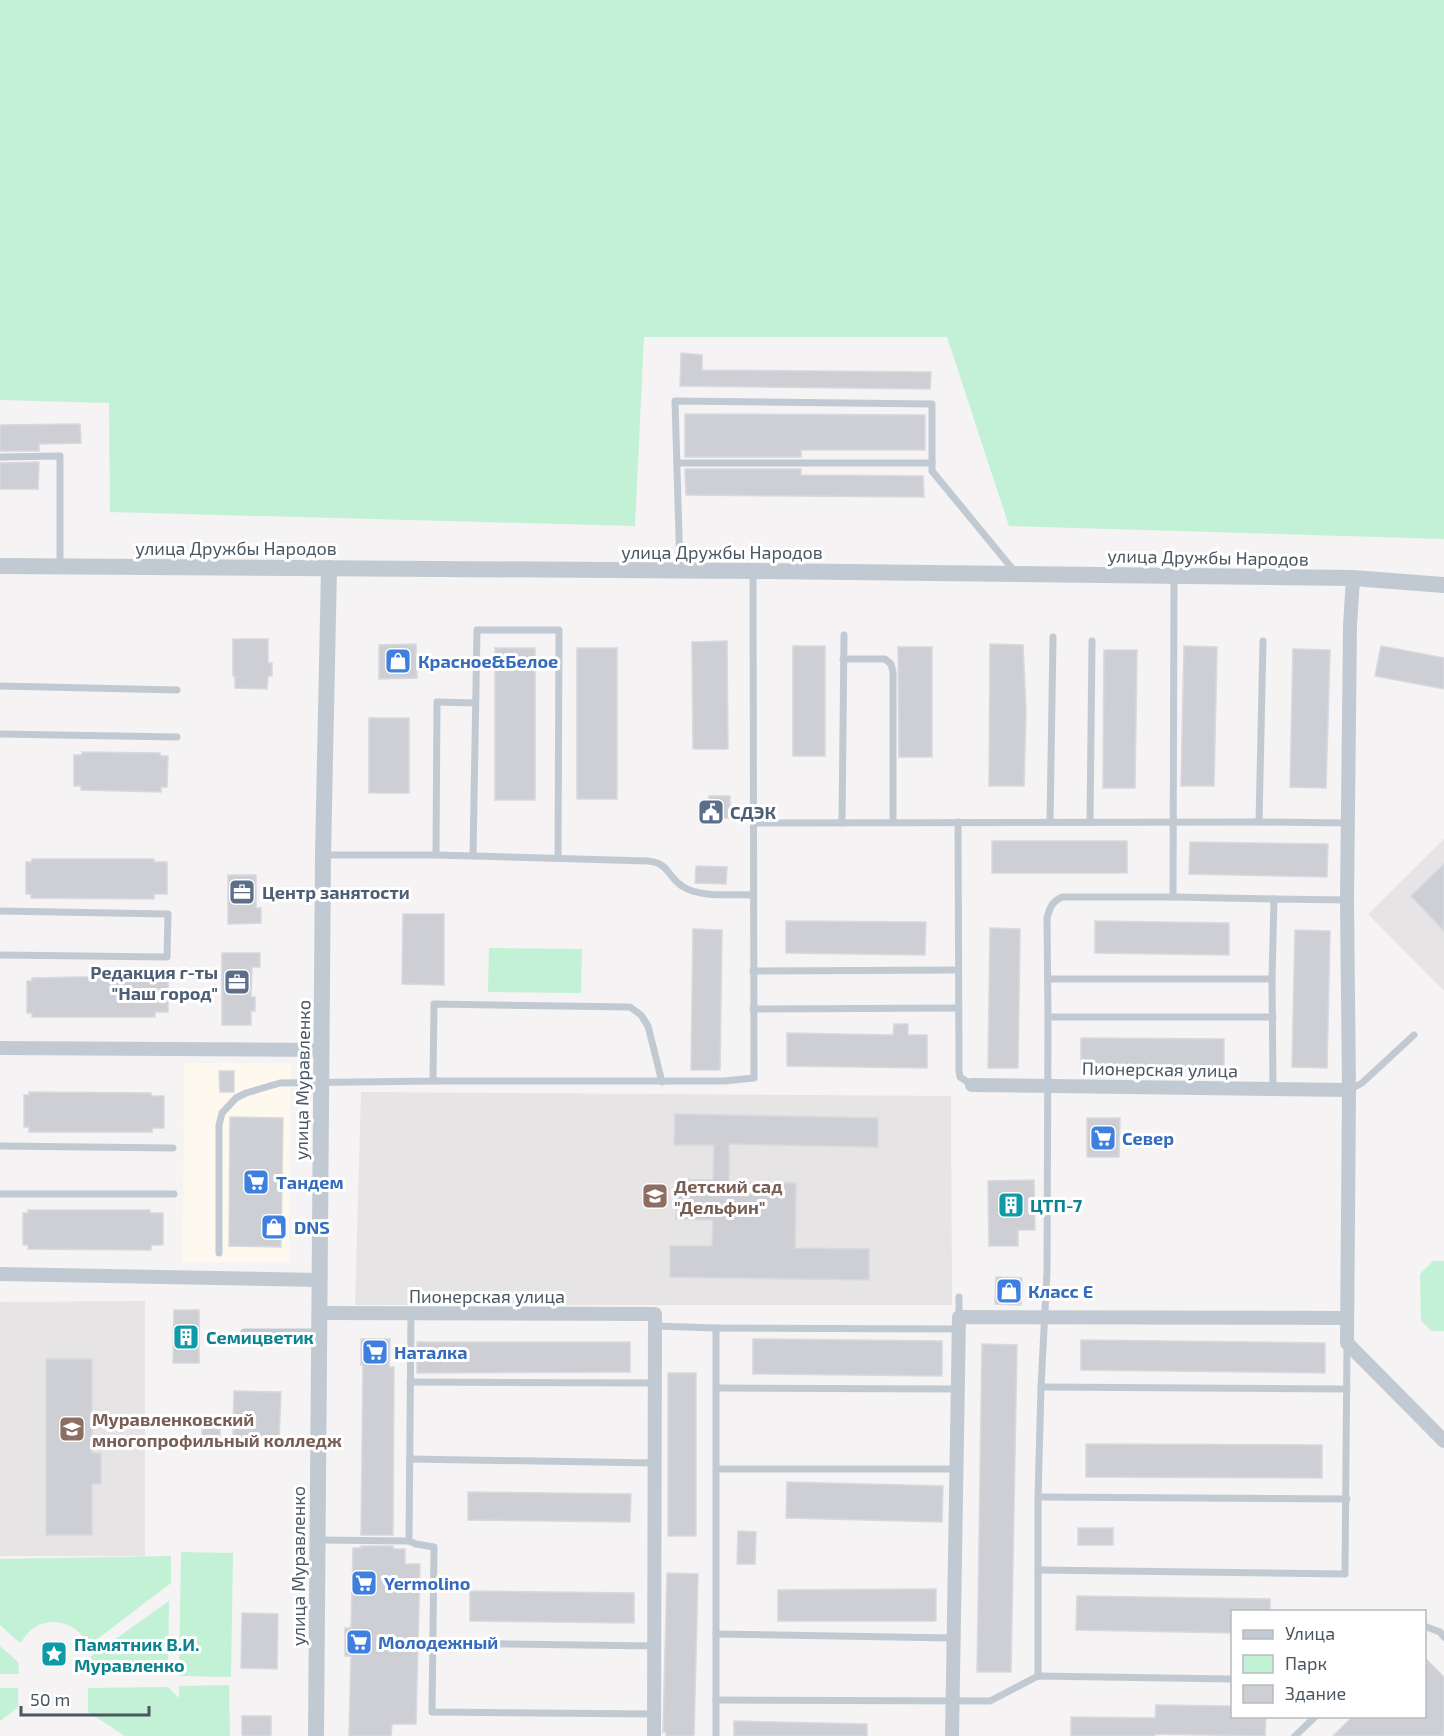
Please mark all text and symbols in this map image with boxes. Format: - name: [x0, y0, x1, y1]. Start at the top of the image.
- street label: улица Дружбы Народов: [135, 537, 337, 559]
- street label: улица Дружбы Народов: [621, 541, 823, 563]
- street label: улица Дружбы Народов: [1107, 544, 1309, 570]
- shop icon: Красное&Белое: [383, 646, 413, 676]
- place label: Красное&Белое: [418, 650, 558, 672]
- public building icon: СДЭК: [696, 797, 726, 827]
- place label: СДЭК: [730, 801, 777, 823]
- office icon: Центр занятости: [227, 877, 257, 907]
- place label: Центр занятости: [262, 881, 410, 903]
- place label: Редакция г-ты "Наш город": [90, 961, 218, 1004]
- office icon: Редакция г-ты "Наш город": [222, 967, 252, 997]
- street label: улица Муравленко: [290, 1000, 314, 1160]
- street label: Пионерская улица: [1082, 1057, 1238, 1081]
- supermarket icon: Север: [1088, 1123, 1118, 1153]
- place label: Север: [1122, 1127, 1174, 1149]
- supermarket icon: Тандем: [241, 1167, 271, 1197]
- place label: Тандем: [276, 1171, 344, 1193]
- place label: Детский сад "Дельфин": [674, 1175, 783, 1218]
- school or university icon: Детский сад "Дельфин": [640, 1181, 670, 1211]
- building icon: ЦТП-7: [996, 1190, 1026, 1220]
- place label: ЦТП-7: [1030, 1194, 1083, 1216]
- shop icon: DNS: [259, 1212, 289, 1242]
- place label: DNS: [294, 1216, 330, 1238]
- shop icon: Класс Е: [994, 1276, 1024, 1306]
- place label: Класс Е: [1028, 1280, 1093, 1302]
- street label: Пионерская улица: [409, 1285, 565, 1307]
- building icon: Семицветик: [171, 1322, 201, 1352]
- place label: Семицветик: [206, 1326, 314, 1348]
- supermarket icon: Наталка: [360, 1337, 390, 1367]
- place label: Наталка: [394, 1341, 468, 1363]
- place label: Муравленковский многопрофильный колледж: [92, 1408, 342, 1451]
- school or university icon: Муравленковский многопрофильный колледж: [57, 1414, 87, 1444]
- street label: улица Муравленко: [287, 1486, 309, 1646]
- supermarket icon: Yermolino: [349, 1568, 379, 1598]
- place label: Yermolino: [384, 1572, 470, 1594]
- legend: [1231, 1610, 1426, 1718]
- text: Улица: [1285, 1622, 1335, 1644]
- supermarket icon: Молодежный: [344, 1627, 374, 1657]
- place label: Молодежный: [378, 1631, 498, 1653]
- place label: Памятник В.И. Муравленко: [74, 1633, 199, 1676]
- place icon: Памятник В.И. Муравленко: [39, 1639, 69, 1669]
- text: Парк: [1285, 1652, 1327, 1674]
- scale bar: [21, 1679, 148, 1717]
- text: Здание: [1285, 1682, 1346, 1704]
- text: 50 m: [30, 1688, 70, 1710]

